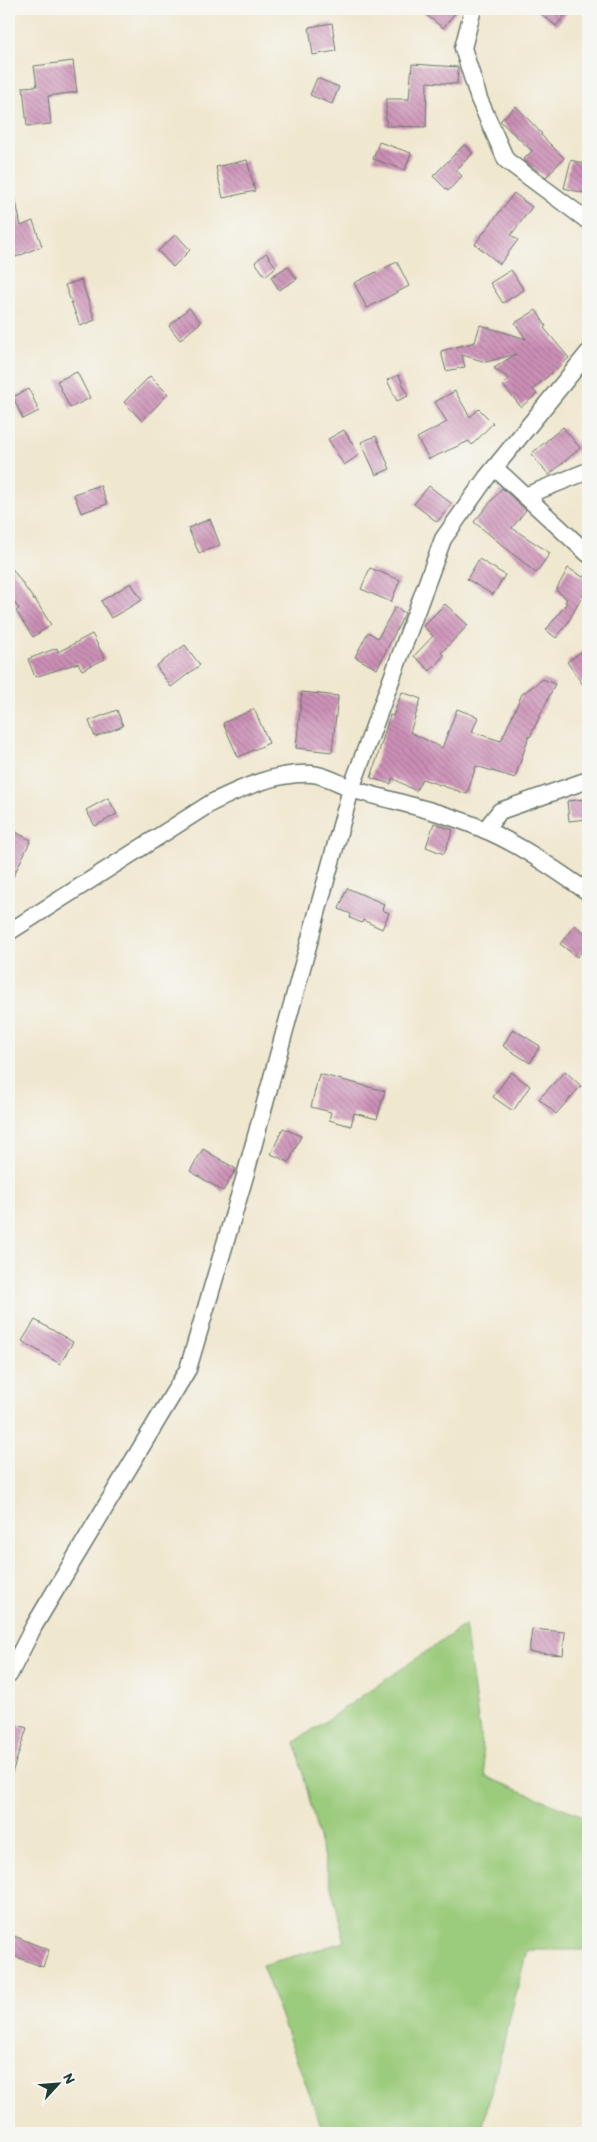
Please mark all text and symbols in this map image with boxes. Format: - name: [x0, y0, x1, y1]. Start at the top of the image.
- north arrow: [32, 2060, 82, 2110]
- text: N: [60, 2071, 79, 2086]

